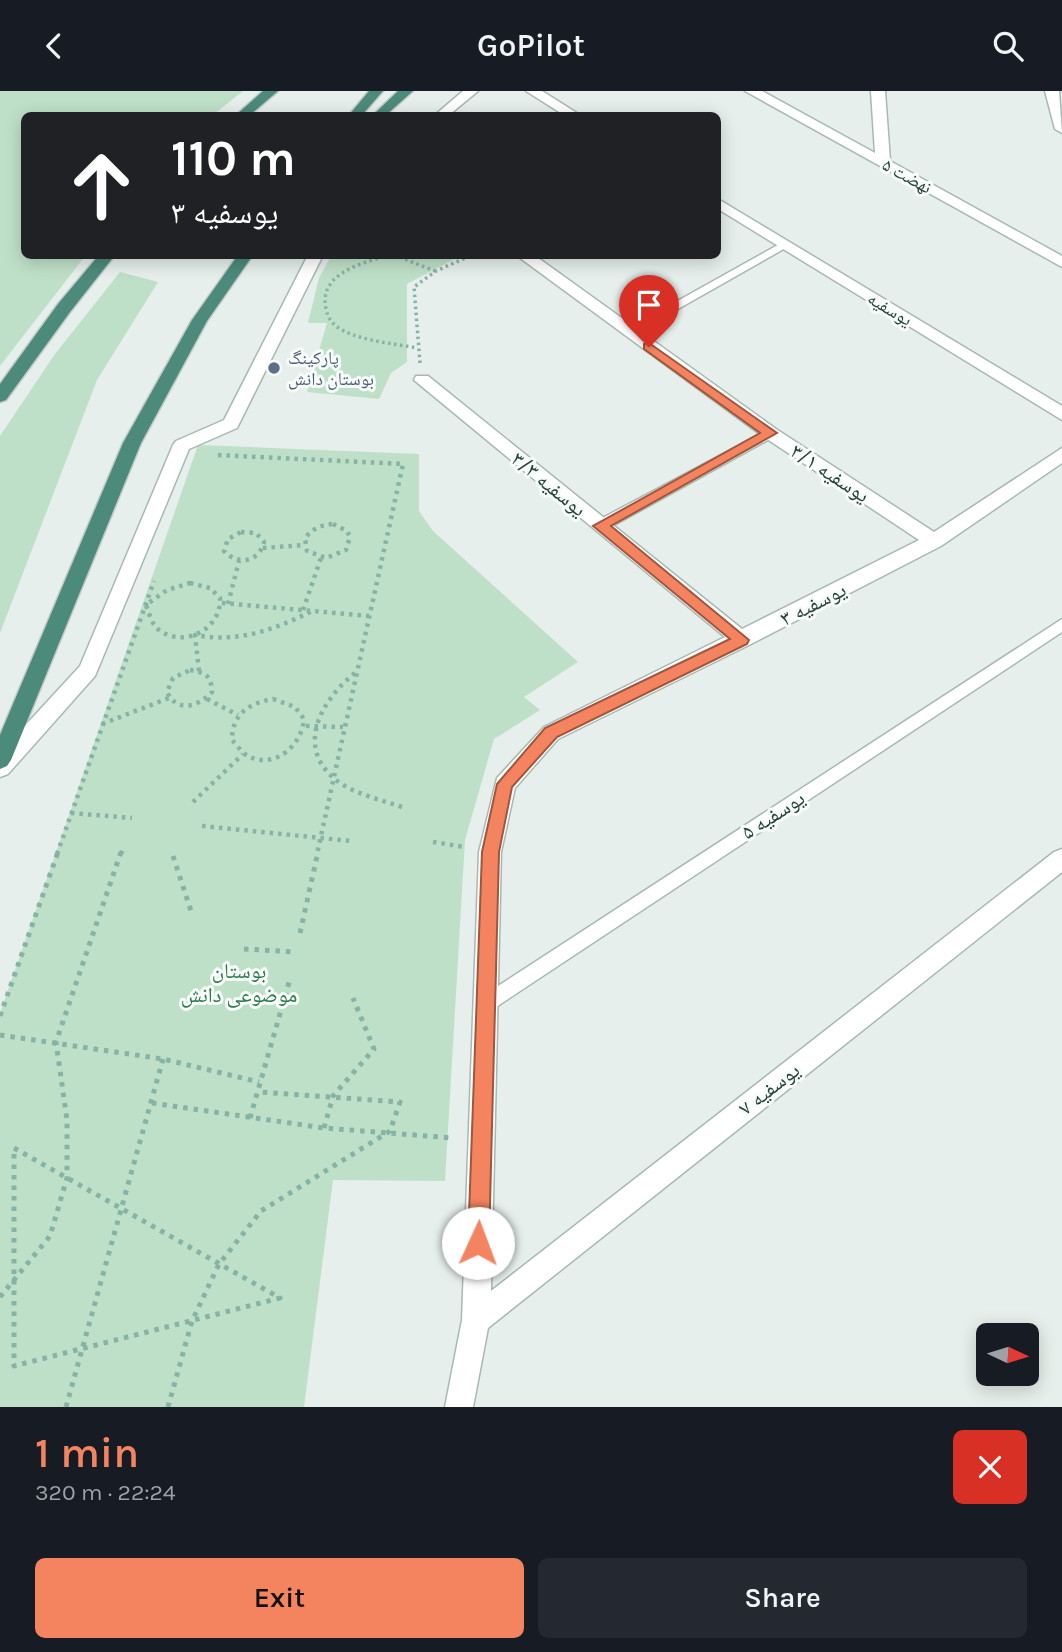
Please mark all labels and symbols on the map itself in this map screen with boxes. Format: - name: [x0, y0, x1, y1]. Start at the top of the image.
- street label: نهضت ۵: [879, 154, 936, 198]
- pin: [619, 275, 679, 347]
- street label: یوسفیه: [864, 287, 916, 331]
- place label: پارکینگ بوستان دانش: [288, 347, 374, 390]
- marker: پارکینگ بوستان دانش: [266, 360, 282, 376]
- street label: یوسفیه ۳/۱: [786, 439, 874, 507]
- street label: یوسفیه ۳/۳: [507, 447, 591, 521]
- street label: یوسفیه ۳: [776, 577, 850, 631]
- street label: یوسفیه ۵: [737, 786, 809, 844]
- park label: بوستان موضوعی دانش: [181, 959, 297, 1008]
- street label: یوسفیه ۷: [734, 1058, 804, 1120]
- position arrow: [441, 1206, 515, 1280]
- north arrow: [976, 1323, 1040, 1386]

